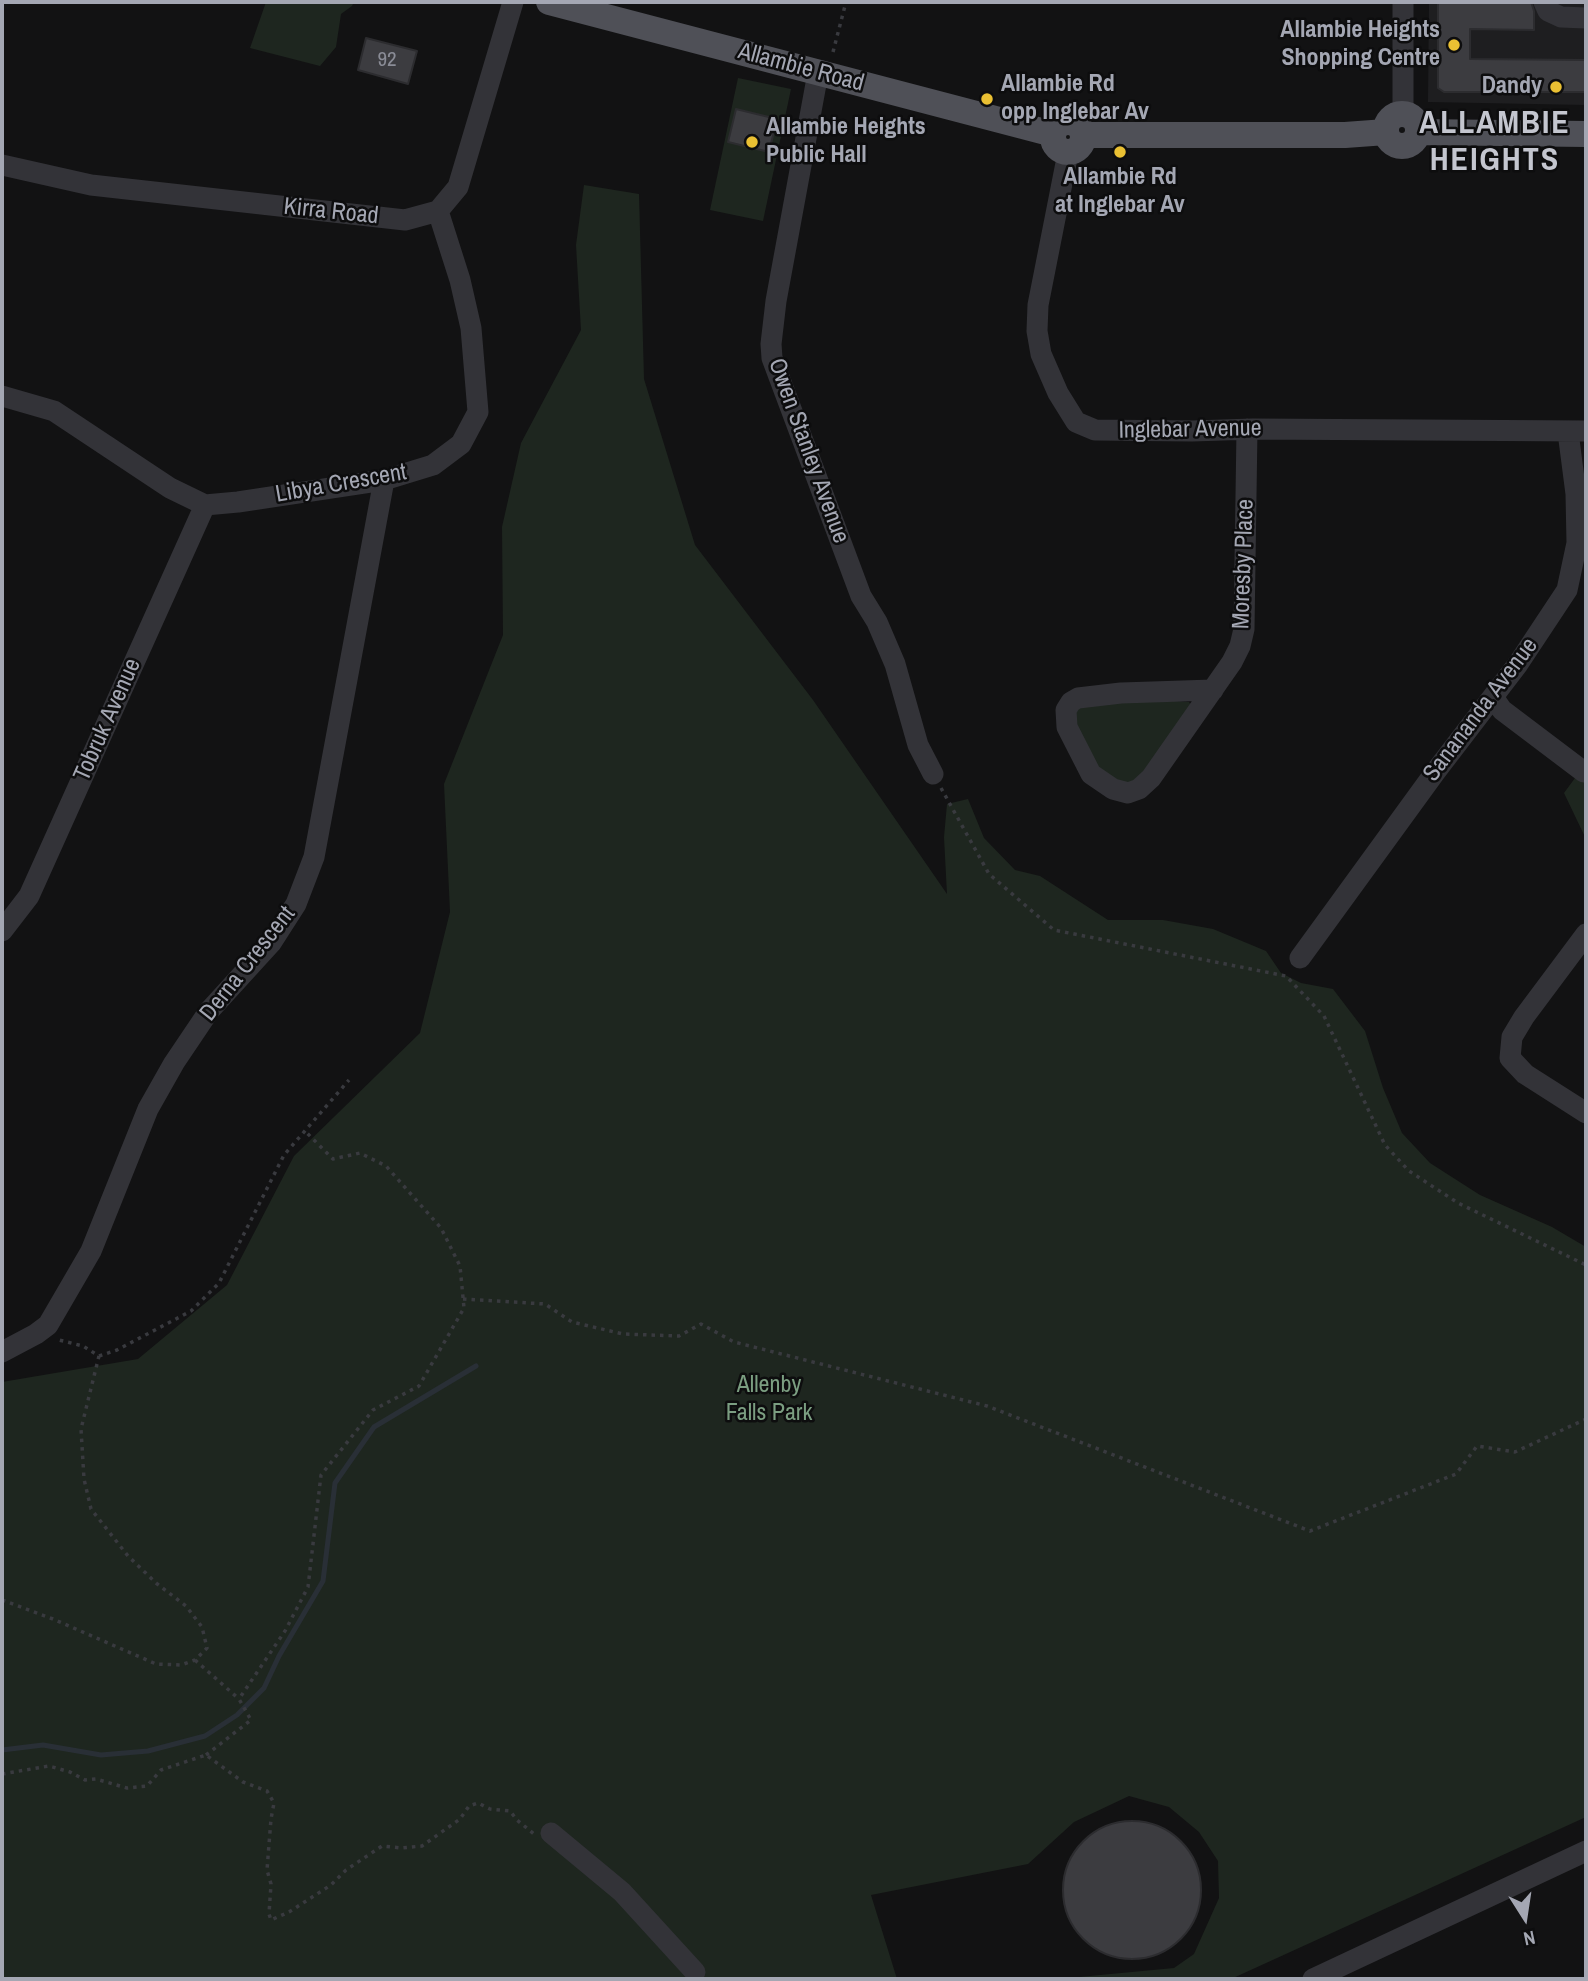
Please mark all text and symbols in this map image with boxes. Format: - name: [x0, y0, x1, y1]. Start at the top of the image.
- place label: Allambie Heights Shopping Centre: [1280, 17, 1440, 73]
- street label: Allambie Road: [735, 37, 867, 99]
- marker: Allambie Heights Shopping Centre: [1446, 37, 1462, 53]
- house number: 92: [377, 47, 397, 73]
- place label: Allambie Rd opp Inglebar Av: [1001, 71, 1149, 127]
- place label: Dandy: [1482, 73, 1542, 101]
- marker: Dandy: [1548, 79, 1564, 95]
- marker: Allambie Rd opp Inglebar Av: [979, 91, 995, 107]
- district label: ALLAMBIE HEIGHTS: [1420, 105, 1570, 180]
- place label: Allambie Heights Public Hall: [766, 114, 926, 170]
- marker: Allambie Heights Public Hall: [744, 134, 760, 150]
- marker: Allambie Rd at Inglebar Av: [1112, 144, 1128, 160]
- place label: Allambie Rd at Inglebar Av: [1055, 164, 1185, 220]
- street label: Kirra Road: [282, 193, 380, 231]
- street label: Owen Stanley Avenue: [761, 355, 855, 547]
- street label: Inglebar Avenue: [1118, 414, 1262, 446]
- street label: Libya Crescent: [273, 458, 409, 510]
- street label: Moresby Place: [1227, 498, 1261, 630]
- street label: Sanananda Avenue: [1418, 632, 1544, 788]
- street label: Tobruk Avenue: [68, 654, 148, 786]
- street label: Derna Crescent: [194, 901, 302, 1027]
- park label: Allenby Falls Park: [726, 1372, 812, 1428]
- north arrow: [1490, 1883, 1560, 1953]
- text: N: [1521, 1925, 1538, 1952]

